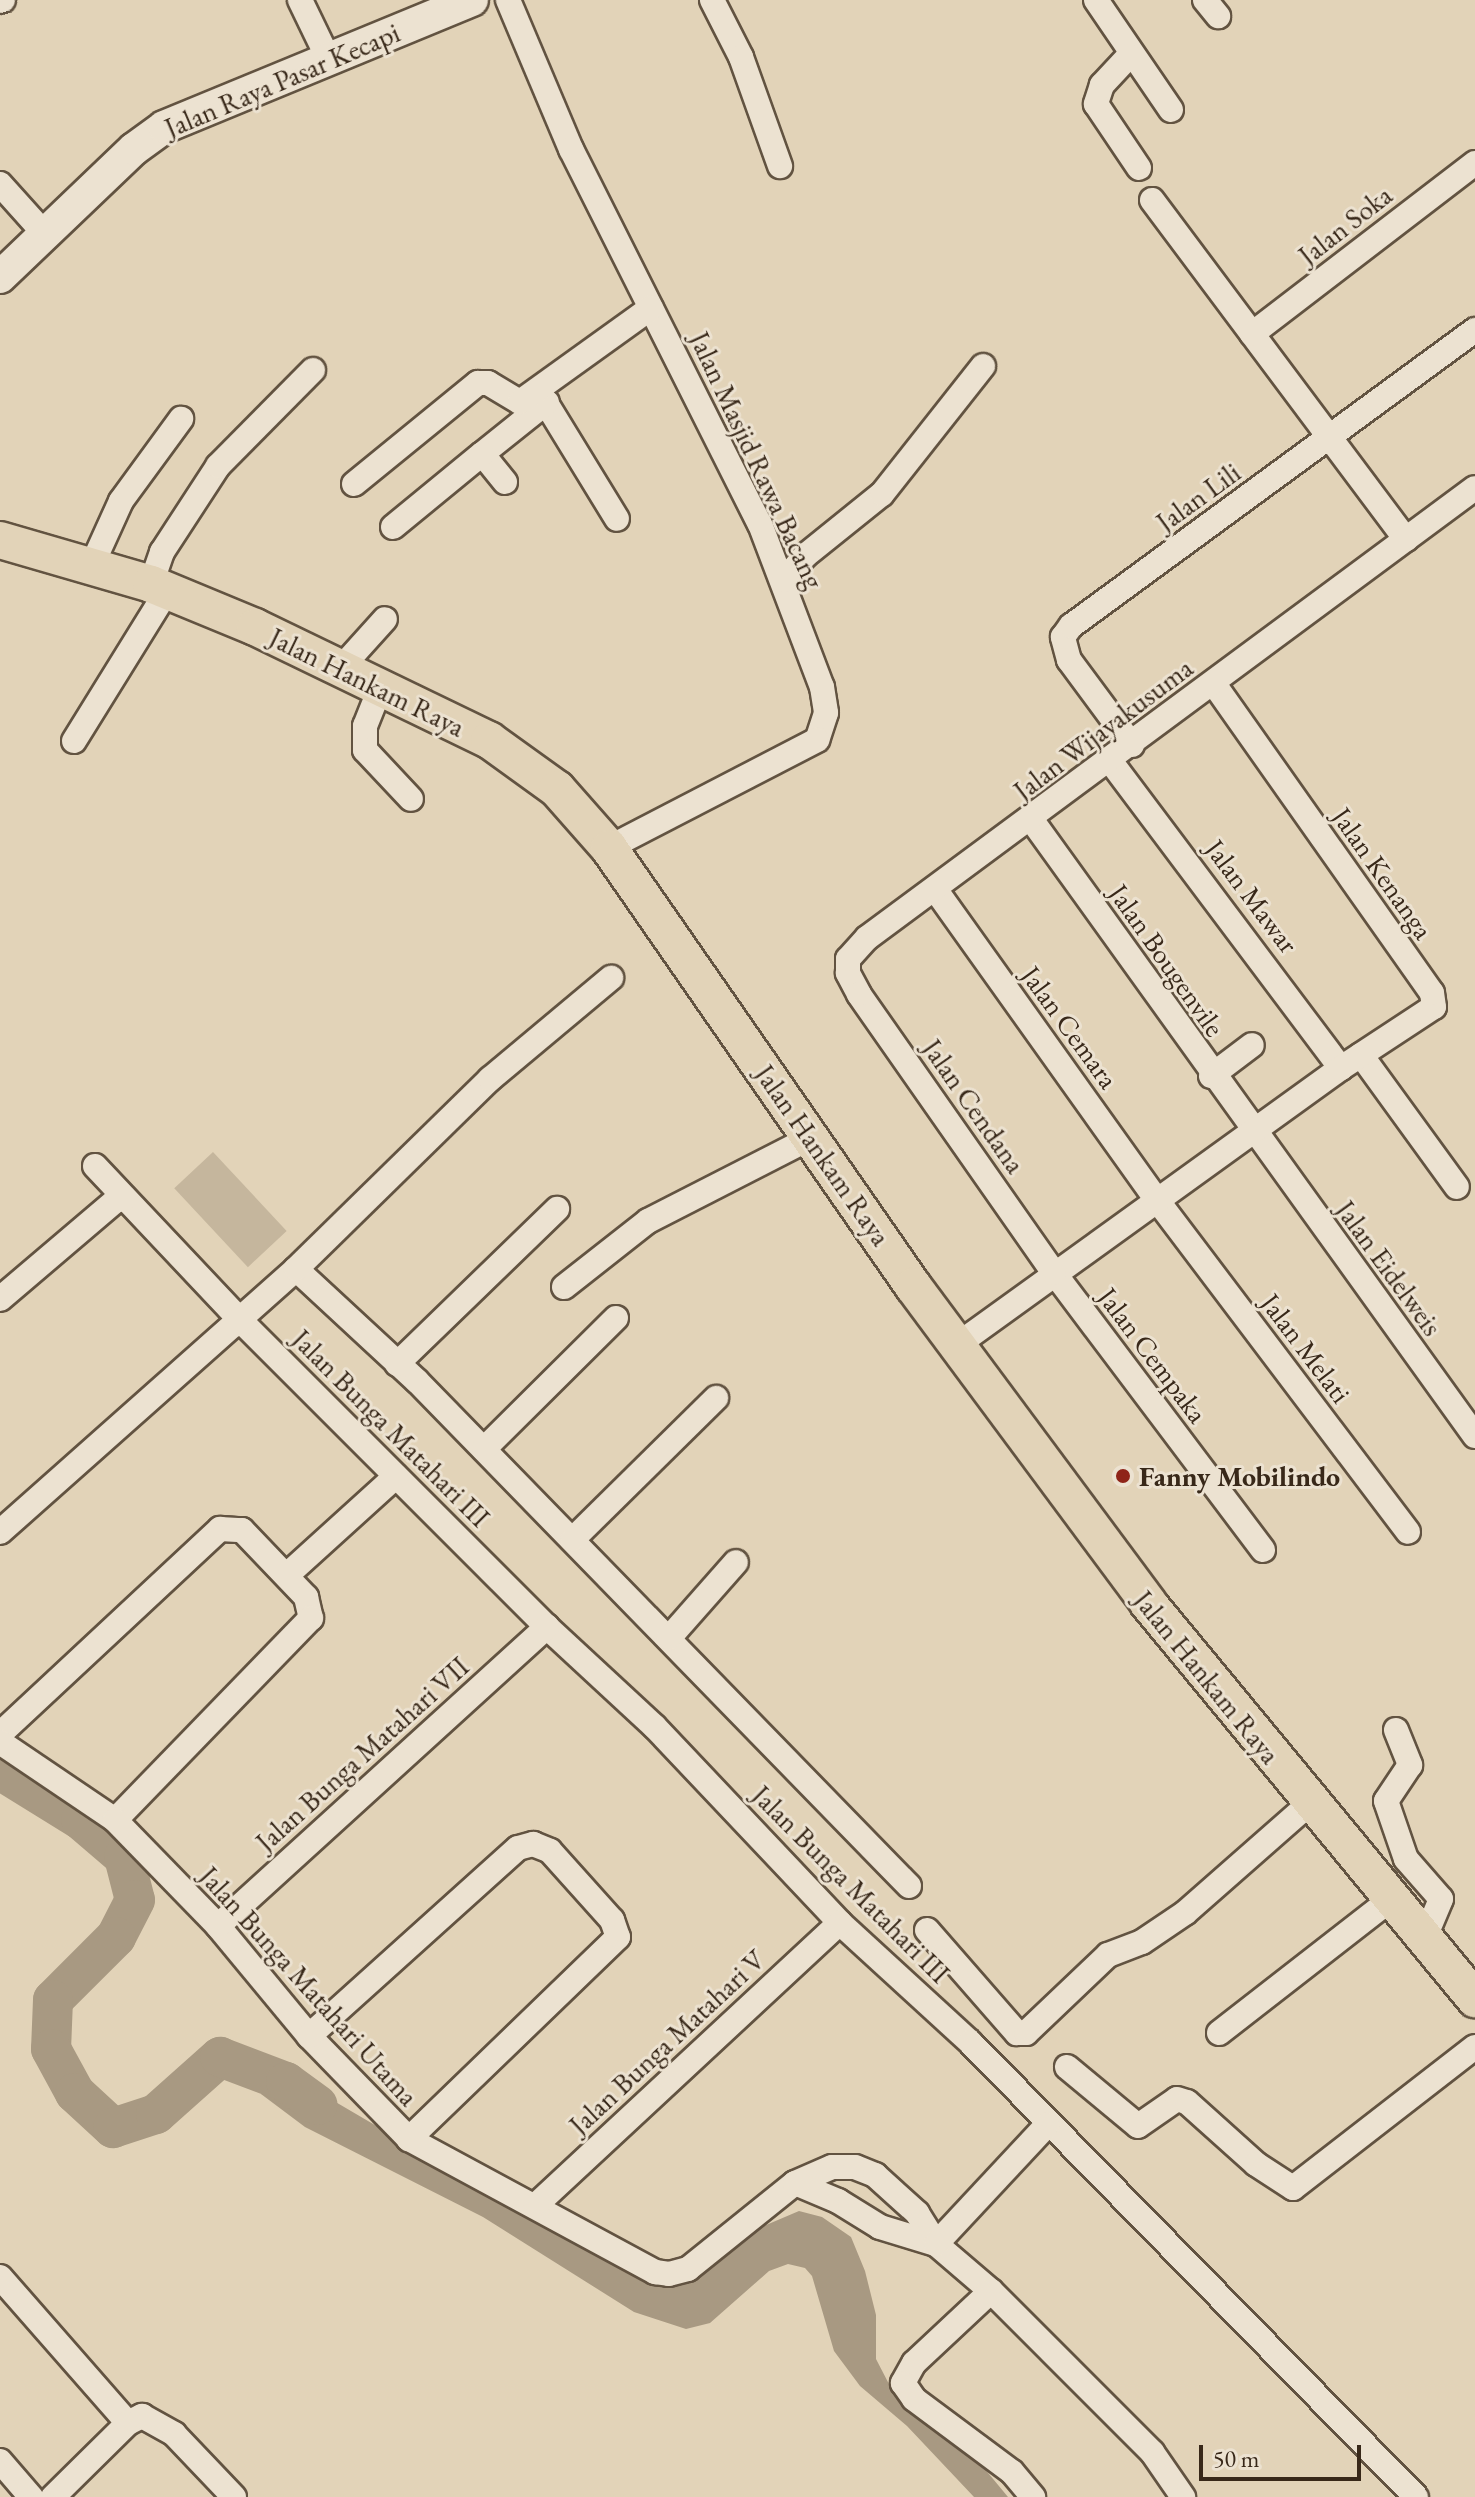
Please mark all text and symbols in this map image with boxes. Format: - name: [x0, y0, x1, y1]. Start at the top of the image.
- street label: Jalan Raya Pasar Kecapi: [159, 15, 405, 145]
- street label: Jalan Soka: [1291, 178, 1399, 272]
- street label: Jalan Masjid Rawa Bacang: [683, 326, 831, 594]
- street label: Jalan Lili: [1149, 455, 1247, 539]
- street label: Jalan Hankam Raya: [264, 620, 470, 744]
- street label: Jalan Wijayakusuma: [1007, 651, 1199, 807]
- street label: Jalan Kenanga: [1325, 801, 1441, 945]
- street label: Jalan Mawar: [1198, 833, 1306, 959]
- street label: Jalan Bougenvile: [1102, 877, 1232, 1043]
- street label: Jalan Cemara: [1014, 959, 1126, 1095]
- street label: Jalan Cendana: [916, 1033, 1032, 1179]
- street label: Jalan Hankam Raya: [748, 1058, 898, 1252]
- street label: Jalan Eidelweis: [1329, 1194, 1449, 1342]
- street label: Jalan Cempaka: [1091, 1281, 1215, 1429]
- street label: Jalan Melati: [1254, 1287, 1358, 1409]
- street label: Jalan Bunga Matahari III: [285, 1322, 497, 1534]
- place label: Fanny Mobilindo: [1139, 1459, 1340, 1493]
- marker: Fanny Mobilindo: [1114, 1467, 1132, 1485]
- street label: Jalan Hankam Raya: [1127, 1584, 1287, 1770]
- street label: Jalan Bunga Matahari VII: [249, 1650, 475, 1858]
- street label: Jalan Bunga Matahari III: [745, 1778, 957, 1990]
- street label: Jalan Bunga Matahari Utama: [193, 1859, 425, 2113]
- street label: Jalan Bunga Matahari V: [562, 1942, 772, 2142]
- scale bar: [1203, 2429, 1365, 2479]
- text: 50 m: [1213, 2443, 1260, 2474]

